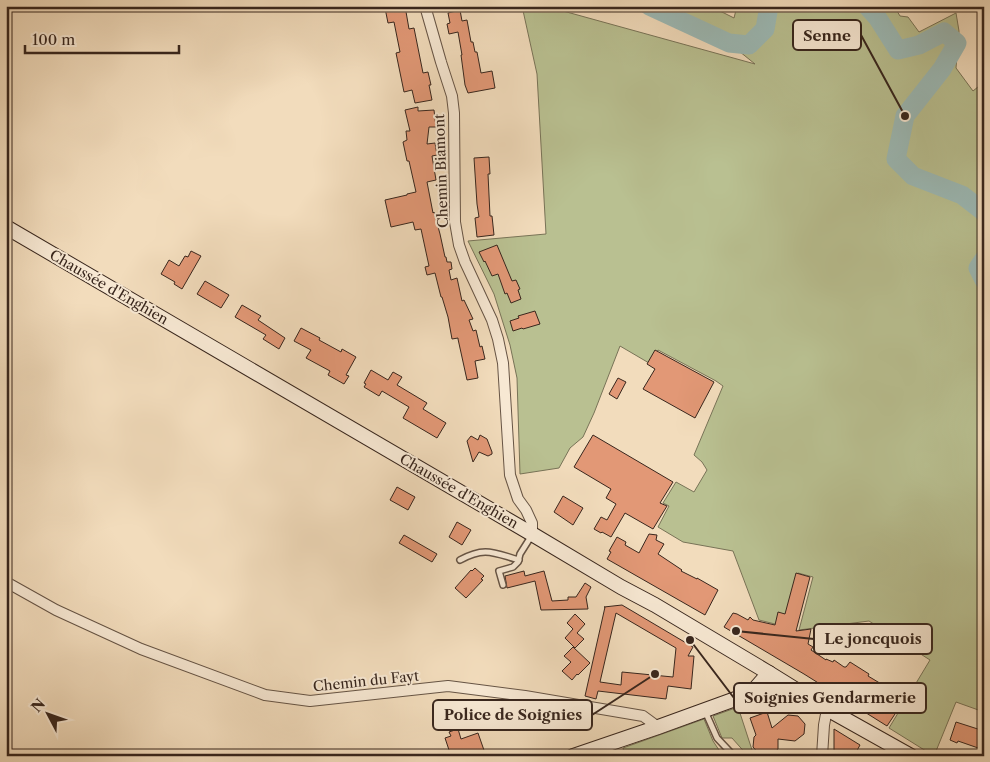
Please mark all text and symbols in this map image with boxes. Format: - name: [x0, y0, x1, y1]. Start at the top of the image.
- callout: Senne: [793, 20, 861, 50]
- scale bar: [25, 22, 179, 54]
- text: Senne: [803, 26, 851, 45]
- text: 100 m: [32, 30, 75, 49]
- street label: Chemin Biamont: [430, 114, 452, 228]
- street label: Chaussée d'Enghien: [46, 246, 172, 328]
- street label: Chaussée d'Enghien: [396, 450, 522, 532]
- callout: Le joncquois: [814, 624, 932, 654]
- text: Le joncquois: [824, 629, 922, 648]
- street label: Chemin du Fayt: [312, 666, 420, 696]
- callout: Soignies Gendarmerie: [734, 683, 926, 713]
- text: Soignies Gendarmerie: [744, 688, 916, 707]
- north arrow: [22, 690, 72, 740]
- text: N: [27, 695, 49, 716]
- callout: Police de Soignies: [433, 700, 592, 730]
- text: Police de Soignies: [444, 705, 582, 724]

